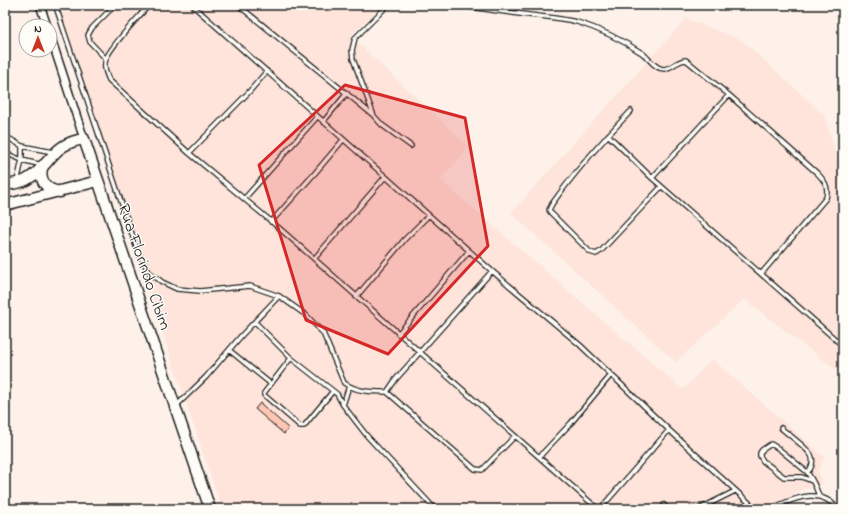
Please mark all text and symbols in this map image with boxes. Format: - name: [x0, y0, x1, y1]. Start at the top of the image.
- north arrow: [18, 18, 58, 58]
- text: N: [34, 21, 42, 37]
- street label: Rua Florindo Cibim: [111, 200, 177, 334]

